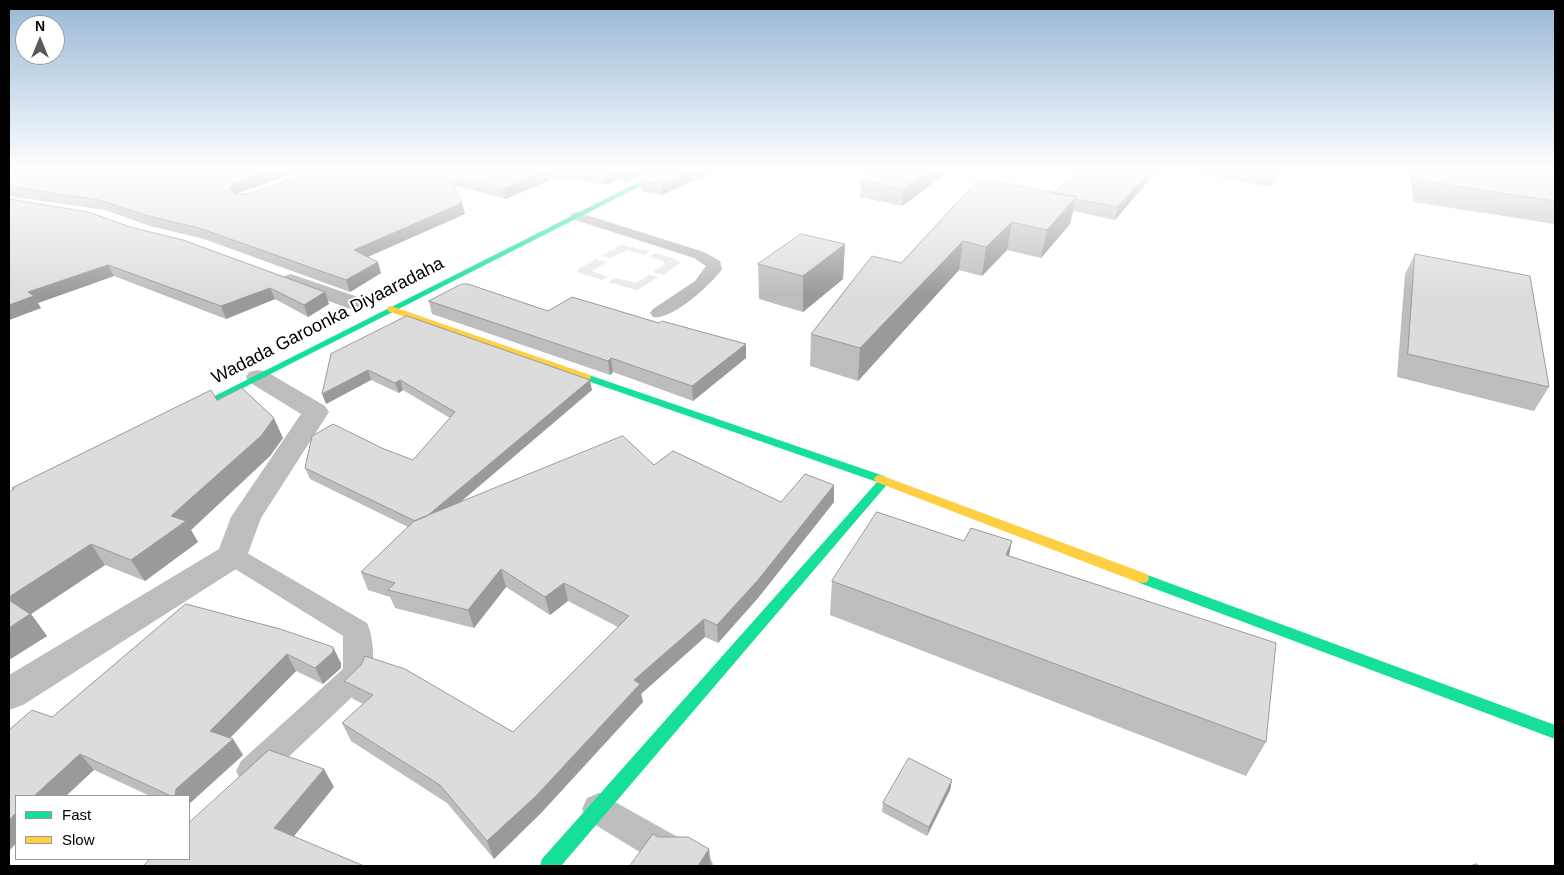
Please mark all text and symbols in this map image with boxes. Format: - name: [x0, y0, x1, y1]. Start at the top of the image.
- north arrow: [15, 15, 65, 65]
- text: N: [35, 18, 45, 34]
- street label: Wadada Garoonka Diyaaradaha: [208, 253, 448, 389]
- legend: [15, 795, 190, 860]
- text: Fast: [62, 806, 91, 823]
- text: Slow: [62, 831, 95, 848]

